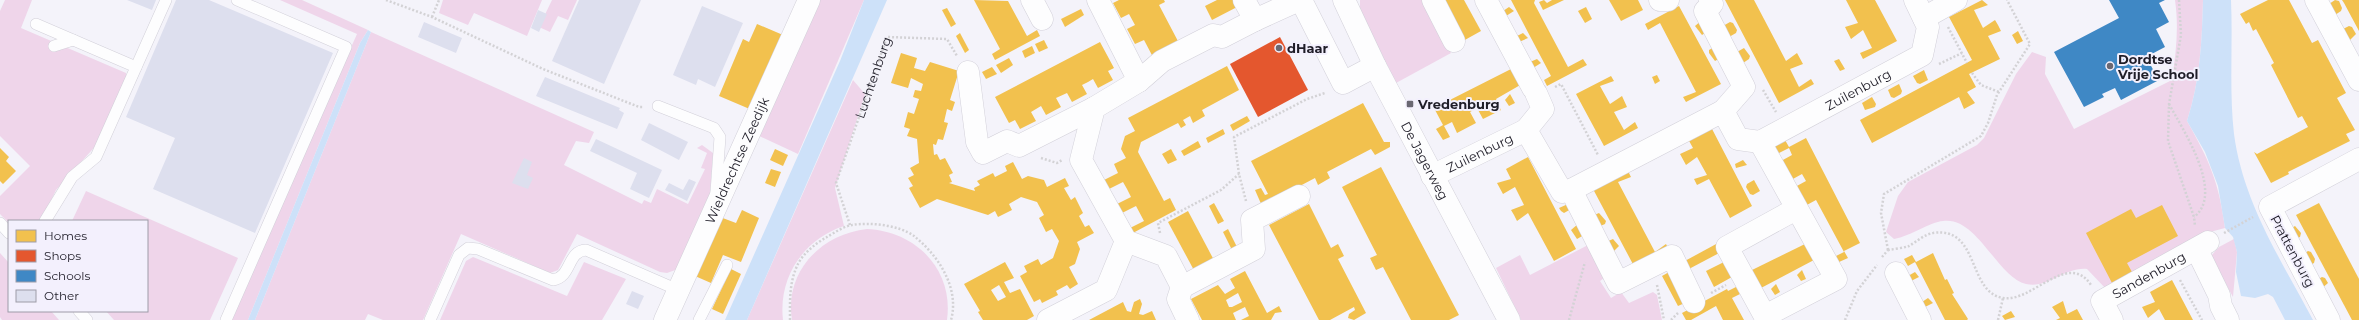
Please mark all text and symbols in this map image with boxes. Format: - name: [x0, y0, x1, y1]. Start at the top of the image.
- street label: Luchtenburg: [851, 34, 895, 121]
- place label: dHaar: [1287, 40, 1329, 56]
- marker: dHaar: [1274, 43, 1284, 53]
- place label: Dordtse Vrije School: [2117, 51, 2199, 82]
- marker: Dordtse Vrije School: [2105, 61, 2115, 71]
- street label: Zuilenburg: [1822, 65, 1894, 114]
- street label: Wieldrechtse Zeedijk: [701, 94, 772, 226]
- place label: Vredenburg: [1417, 96, 1500, 112]
- marker: Vredenburg: [1405, 99, 1415, 109]
- street label: De Jagerweg: [1398, 119, 1452, 203]
- street label: Zuilenburg: [1444, 130, 1516, 176]
- street label: Prattenburg: [2267, 212, 2319, 290]
- legend: [8, 220, 148, 312]
- text: Homes: [44, 228, 87, 243]
- text: Shops: [44, 248, 81, 263]
- street label: Sandenburg: [2109, 248, 2188, 302]
- text: Schools: [44, 268, 90, 283]
- text: Other: [44, 288, 79, 303]

